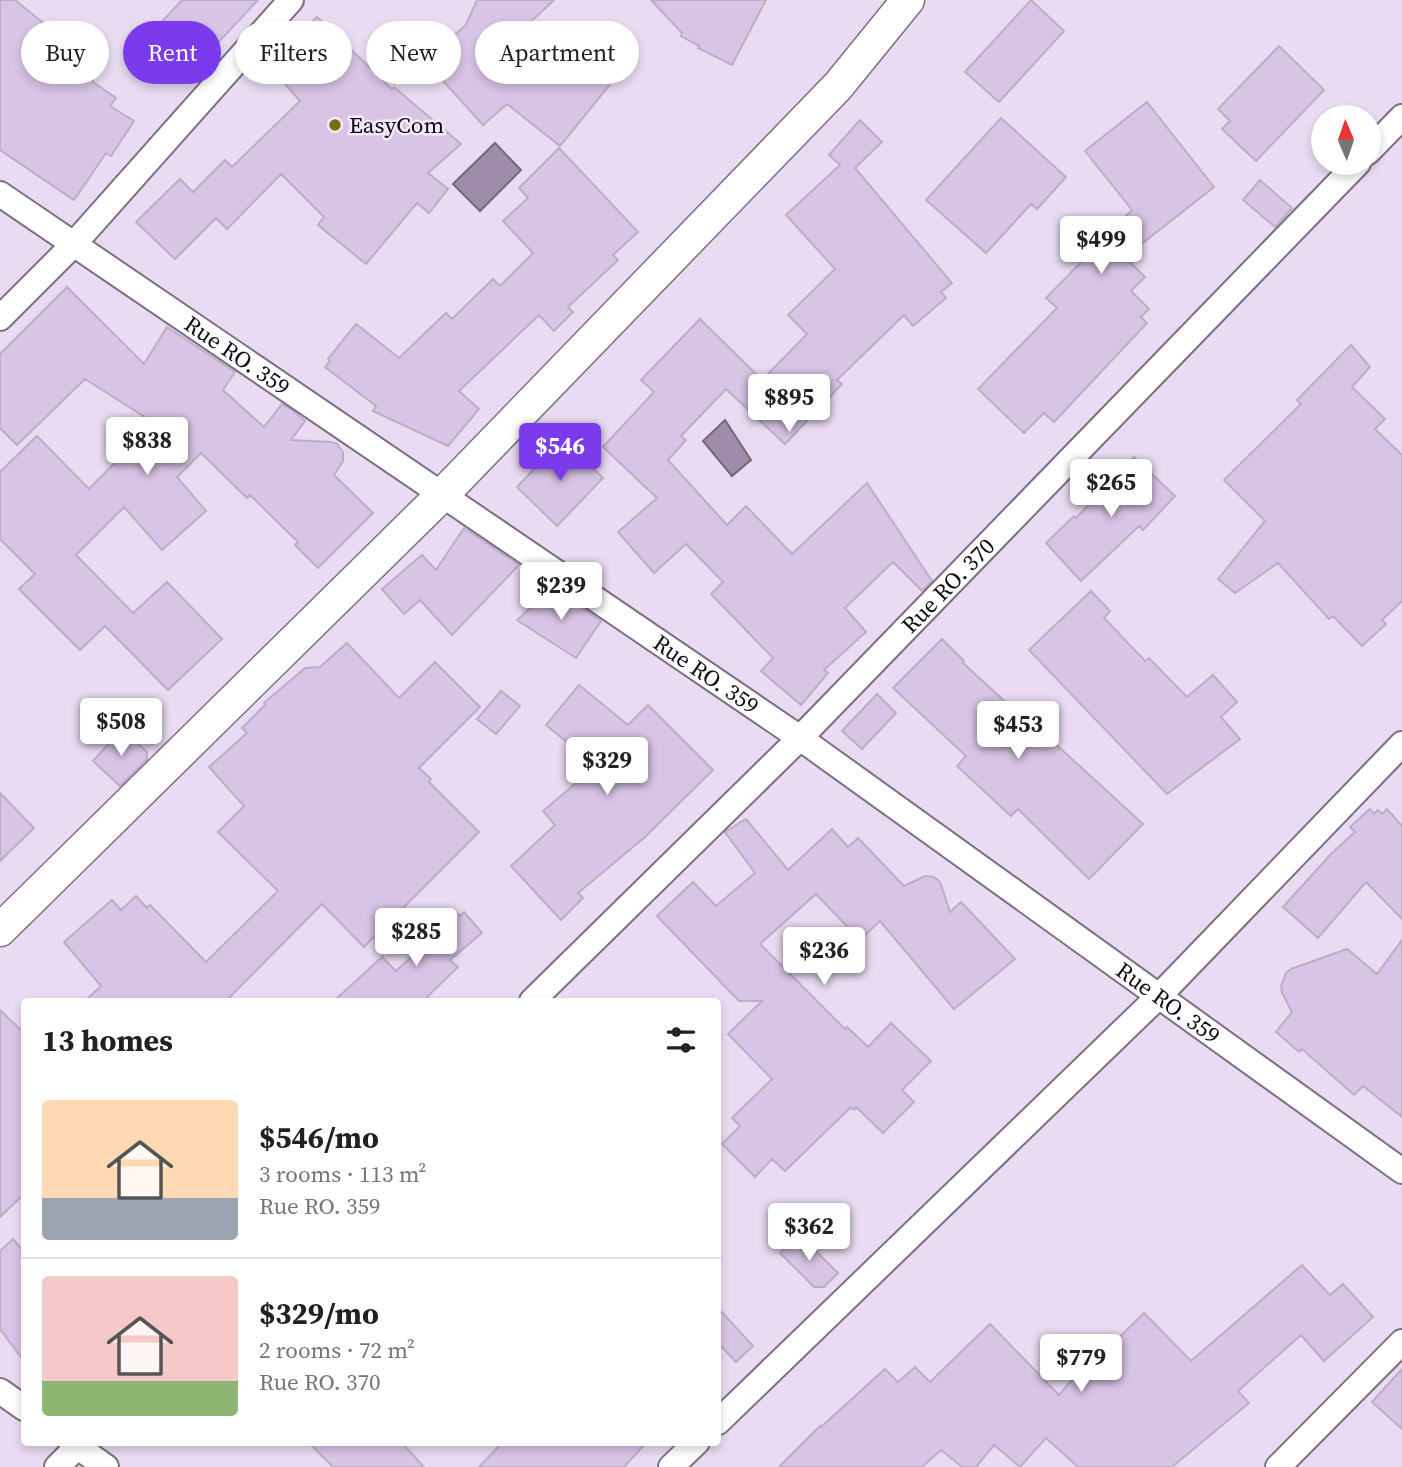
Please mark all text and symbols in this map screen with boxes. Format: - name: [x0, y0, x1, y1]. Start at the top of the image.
- chip: Buy: [21, 21, 109, 84]
- chip: Rent: [123, 21, 221, 84]
- chip: Filters: [235, 21, 352, 84]
- chip: New: [366, 21, 461, 84]
- chip: Apartment: [475, 21, 639, 84]
- north arrow: [1311, 105, 1381, 175]
- map controls: [1311, 105, 1381, 175]
- place label: EasyCom: [349, 109, 444, 141]
- marker: EasyCom: [327, 117, 343, 133]
- pin: $499: [1060, 216, 1142, 276]
- text: $499: [1076, 223, 1126, 255]
- street label: Rue RO. 359: [178, 308, 297, 403]
- pin: $895: [748, 374, 830, 434]
- text: $895: [764, 381, 814, 413]
- pin: $838: [106, 418, 188, 477]
- text: $838: [122, 424, 172, 456]
- pin: $546: [519, 424, 601, 483]
- text: $546: [535, 430, 585, 462]
- pin: $265: [1070, 460, 1152, 519]
- text: $265: [1086, 466, 1136, 498]
- street label: Rue RO. 370: [894, 531, 1002, 640]
- pin: $239: [520, 562, 602, 622]
- text: $239: [536, 569, 586, 601]
- street label: Rue RO. 359: [647, 627, 765, 722]
- pin: $508: [80, 698, 162, 758]
- pin: $453: [977, 702, 1059, 761]
- text: $508: [96, 705, 146, 737]
- text: $453: [993, 708, 1043, 740]
- pin: $329: [566, 738, 648, 797]
- text: $329: [582, 744, 632, 776]
- pin: $285: [375, 908, 457, 968]
- text: $285: [391, 915, 441, 947]
- pin: $236: [783, 928, 865, 987]
- text: $236: [799, 934, 849, 966]
- street label: Rue RO. 359: [1109, 954, 1227, 1051]
- text: 13 homes: [42, 1020, 173, 1061]
- icon: filters: [662, 1021, 700, 1059]
- text: $546/mo: [259, 1117, 379, 1158]
- icon: home: [98, 1128, 182, 1212]
- text: 3 rooms · 113 m²: [259, 1158, 426, 1190]
- text: Rue RO. 359: [259, 1190, 381, 1222]
- pin: $362: [768, 1204, 850, 1263]
- text: $362: [784, 1210, 834, 1242]
- text: $329/mo: [259, 1293, 379, 1334]
- icon: home: [98, 1304, 182, 1388]
- text: 2 rooms · 72 m²: [259, 1334, 415, 1366]
- pin: $779: [1040, 1334, 1122, 1394]
- text: $779: [1056, 1341, 1106, 1373]
- text: Rue RO. 370: [259, 1366, 381, 1398]

